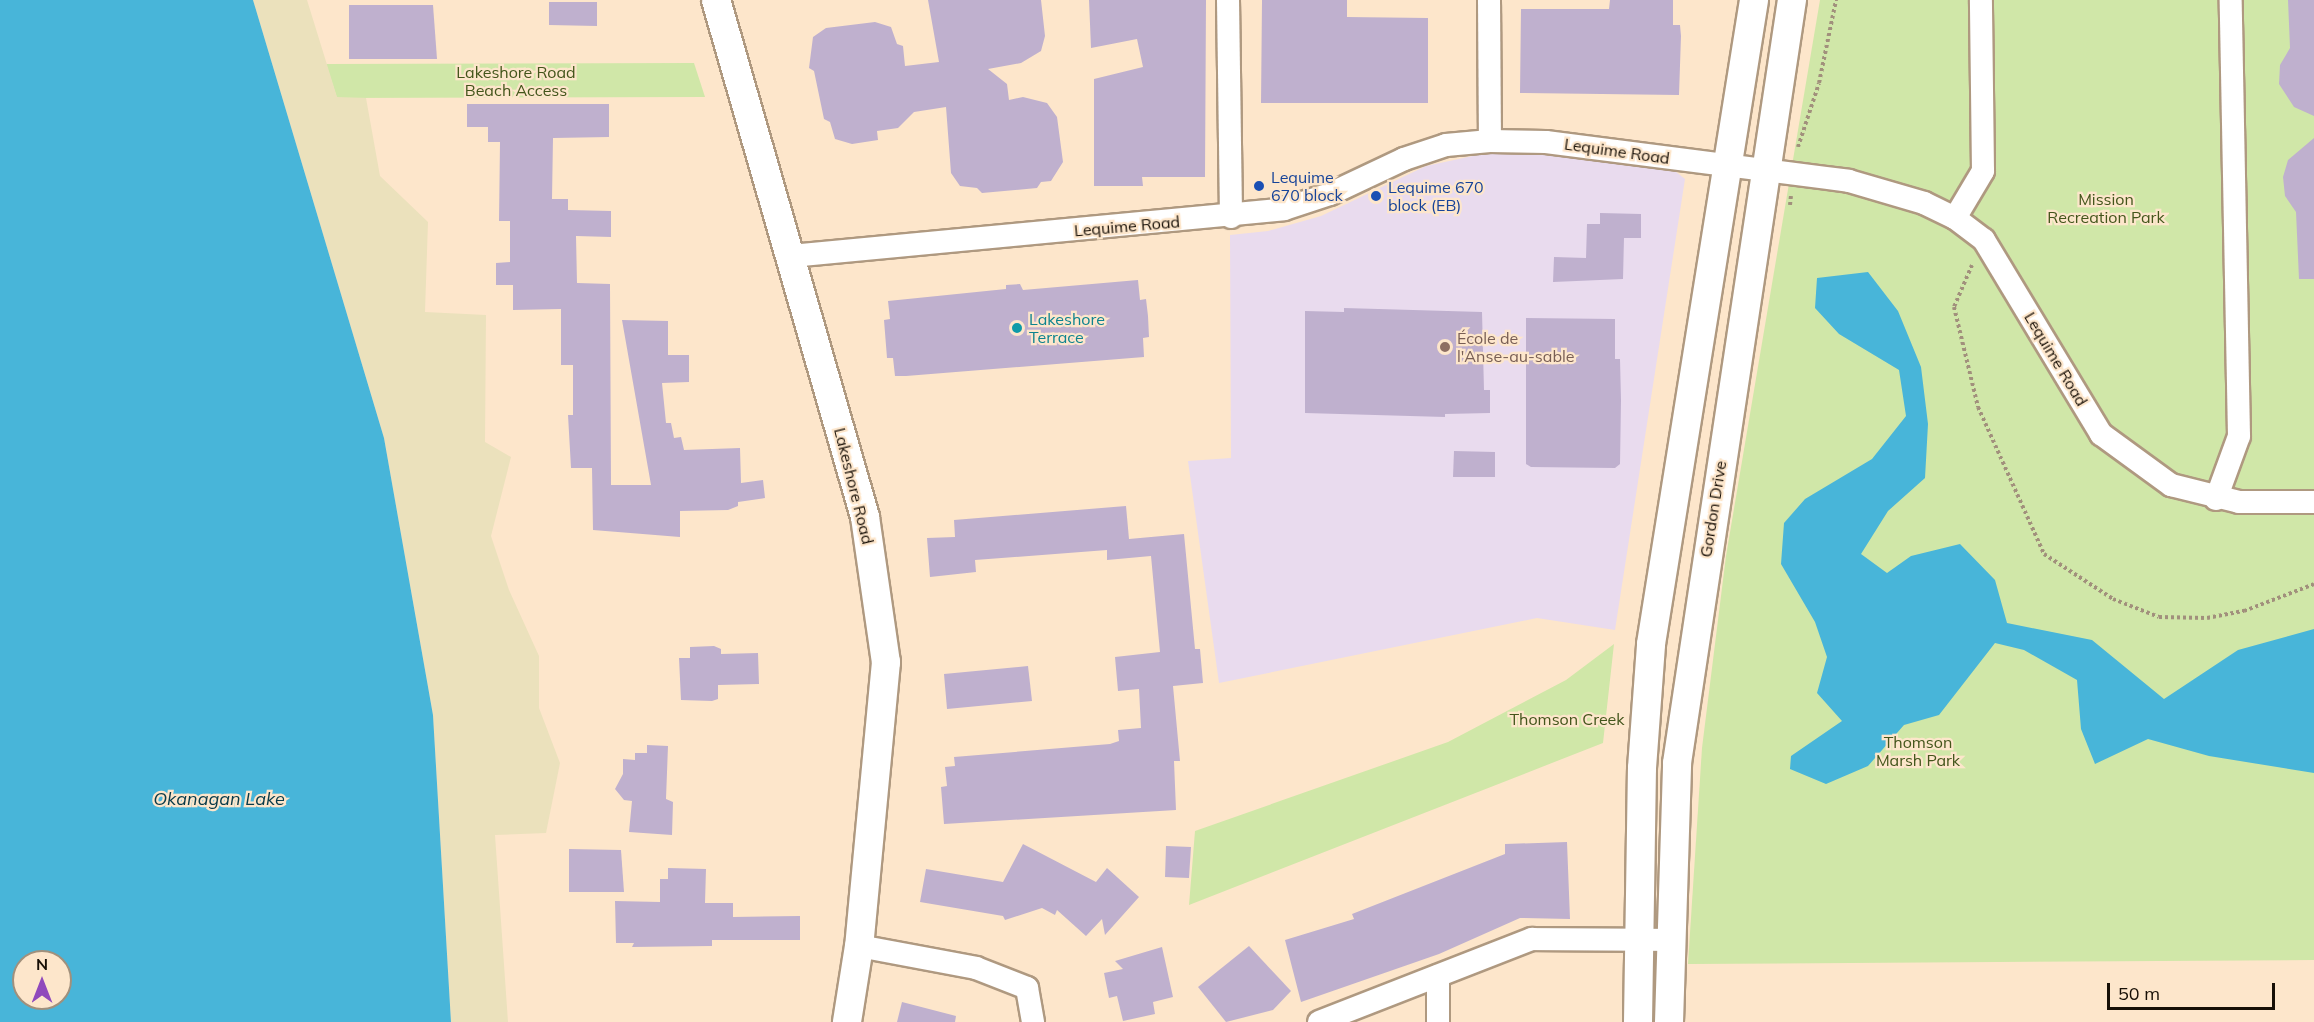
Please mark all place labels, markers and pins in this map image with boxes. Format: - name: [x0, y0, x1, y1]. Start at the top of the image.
- place label: Lequime 670 block: [1271, 167, 1343, 205]
- place label: Lequime 670 block (EB): [1388, 177, 1484, 215]
- marker: Lequime 670 block: [1252, 179, 1266, 193]
- marker: Lequime 670 block (EB): [1369, 189, 1383, 203]
- place label: Lakeshore Terrace: [1029, 309, 1105, 347]
- marker: Lakeshore Terrace: [1010, 321, 1024, 335]
- place label: École de l'Anse-au-sable: [1457, 328, 1575, 366]
- marker: École de l'Anse-au-sable: [1438, 340, 1452, 354]

